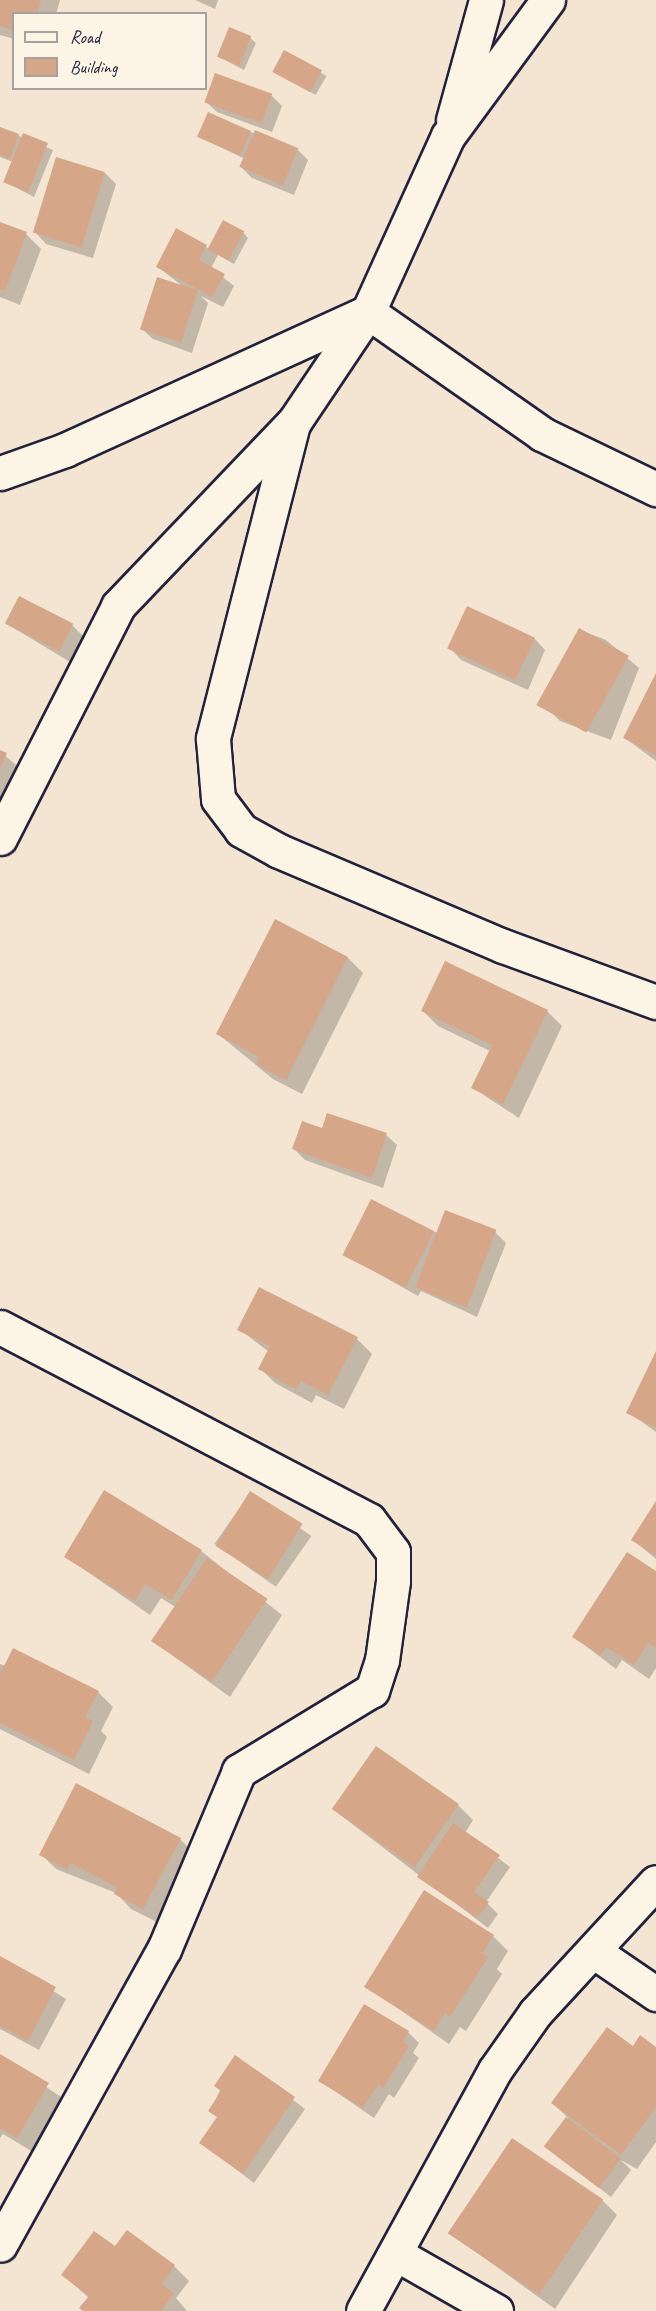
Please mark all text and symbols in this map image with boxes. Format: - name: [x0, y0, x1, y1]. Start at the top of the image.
- legend: [12, 12, 207, 90]
- text: Road: [70, 26, 100, 48]
- text: Building: [70, 56, 117, 78]

